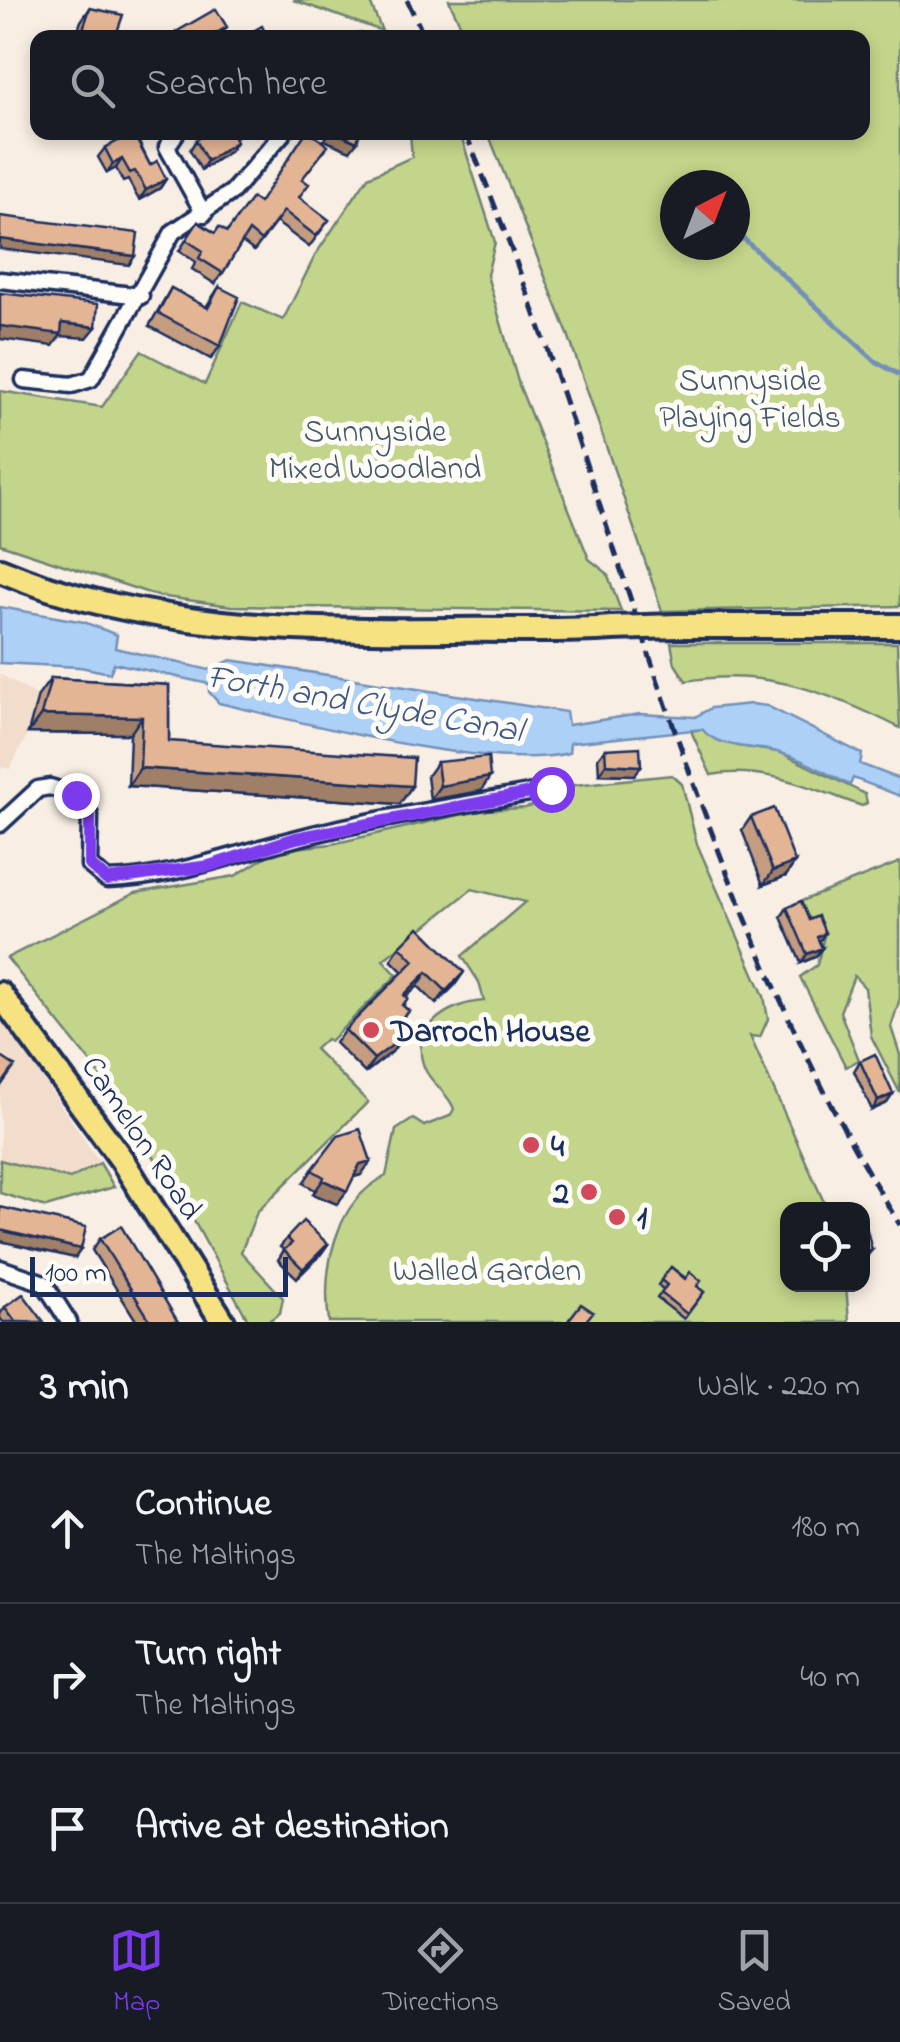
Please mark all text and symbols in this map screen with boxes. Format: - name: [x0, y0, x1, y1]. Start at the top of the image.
- search box: [30, 30, 870, 140]
- text: Search here: [145, 57, 327, 113]
- icon: search: [65, 58, 120, 113]
- north arrow: [660, 170, 750, 260]
- park label: Sunnyside Playing Fields: [659, 359, 841, 443]
- park label: Sunnyside Mixed Woodland: [269, 410, 481, 494]
- water label: Forth and Clyde Canal: [202, 653, 531, 759]
- route start: [529, 767, 575, 813]
- route end: [54, 773, 100, 819]
- place label: Darroch House: [389, 1010, 591, 1057]
- marker: Darroch House: [360, 1019, 382, 1041]
- street label: Camelon Road: [68, 1047, 213, 1231]
- place label: 4: [551, 1125, 565, 1172]
- marker: 4: [520, 1134, 542, 1156]
- place label: 2: [552, 1172, 569, 1219]
- marker: 2: [578, 1181, 600, 1203]
- place label: 1: [637, 1197, 647, 1244]
- map controls: [780, 1202, 870, 1292]
- button: locate: [780, 1202, 870, 1292]
- marker: 1: [606, 1206, 628, 1228]
- park label: Walled Garden: [393, 1249, 581, 1296]
- scale bar: [30, 1252, 288, 1296]
- text: 100 m: [45, 1254, 107, 1295]
- text: 3 min: [40, 1357, 129, 1418]
- text: Walk · 220 m: [697, 1364, 860, 1411]
- text: Continue: [135, 1477, 271, 1533]
- icon: ahead: [40, 1501, 95, 1556]
- text: 180 m: [791, 1505, 860, 1552]
- text: The Maltings: [135, 1533, 296, 1580]
- text: Turn right: [135, 1627, 281, 1683]
- icon: right: [40, 1651, 95, 1706]
- text: 40 m: [800, 1655, 860, 1702]
- text: The Maltings: [135, 1683, 296, 1730]
- text: Arrive at destination: [135, 1800, 449, 1856]
- icon: arrive: [40, 1801, 95, 1856]
- tab: Map: [109, 1923, 164, 2024]
- tab: Directions: [383, 1923, 499, 2024]
- tab: Saved: [718, 1923, 791, 2024]

